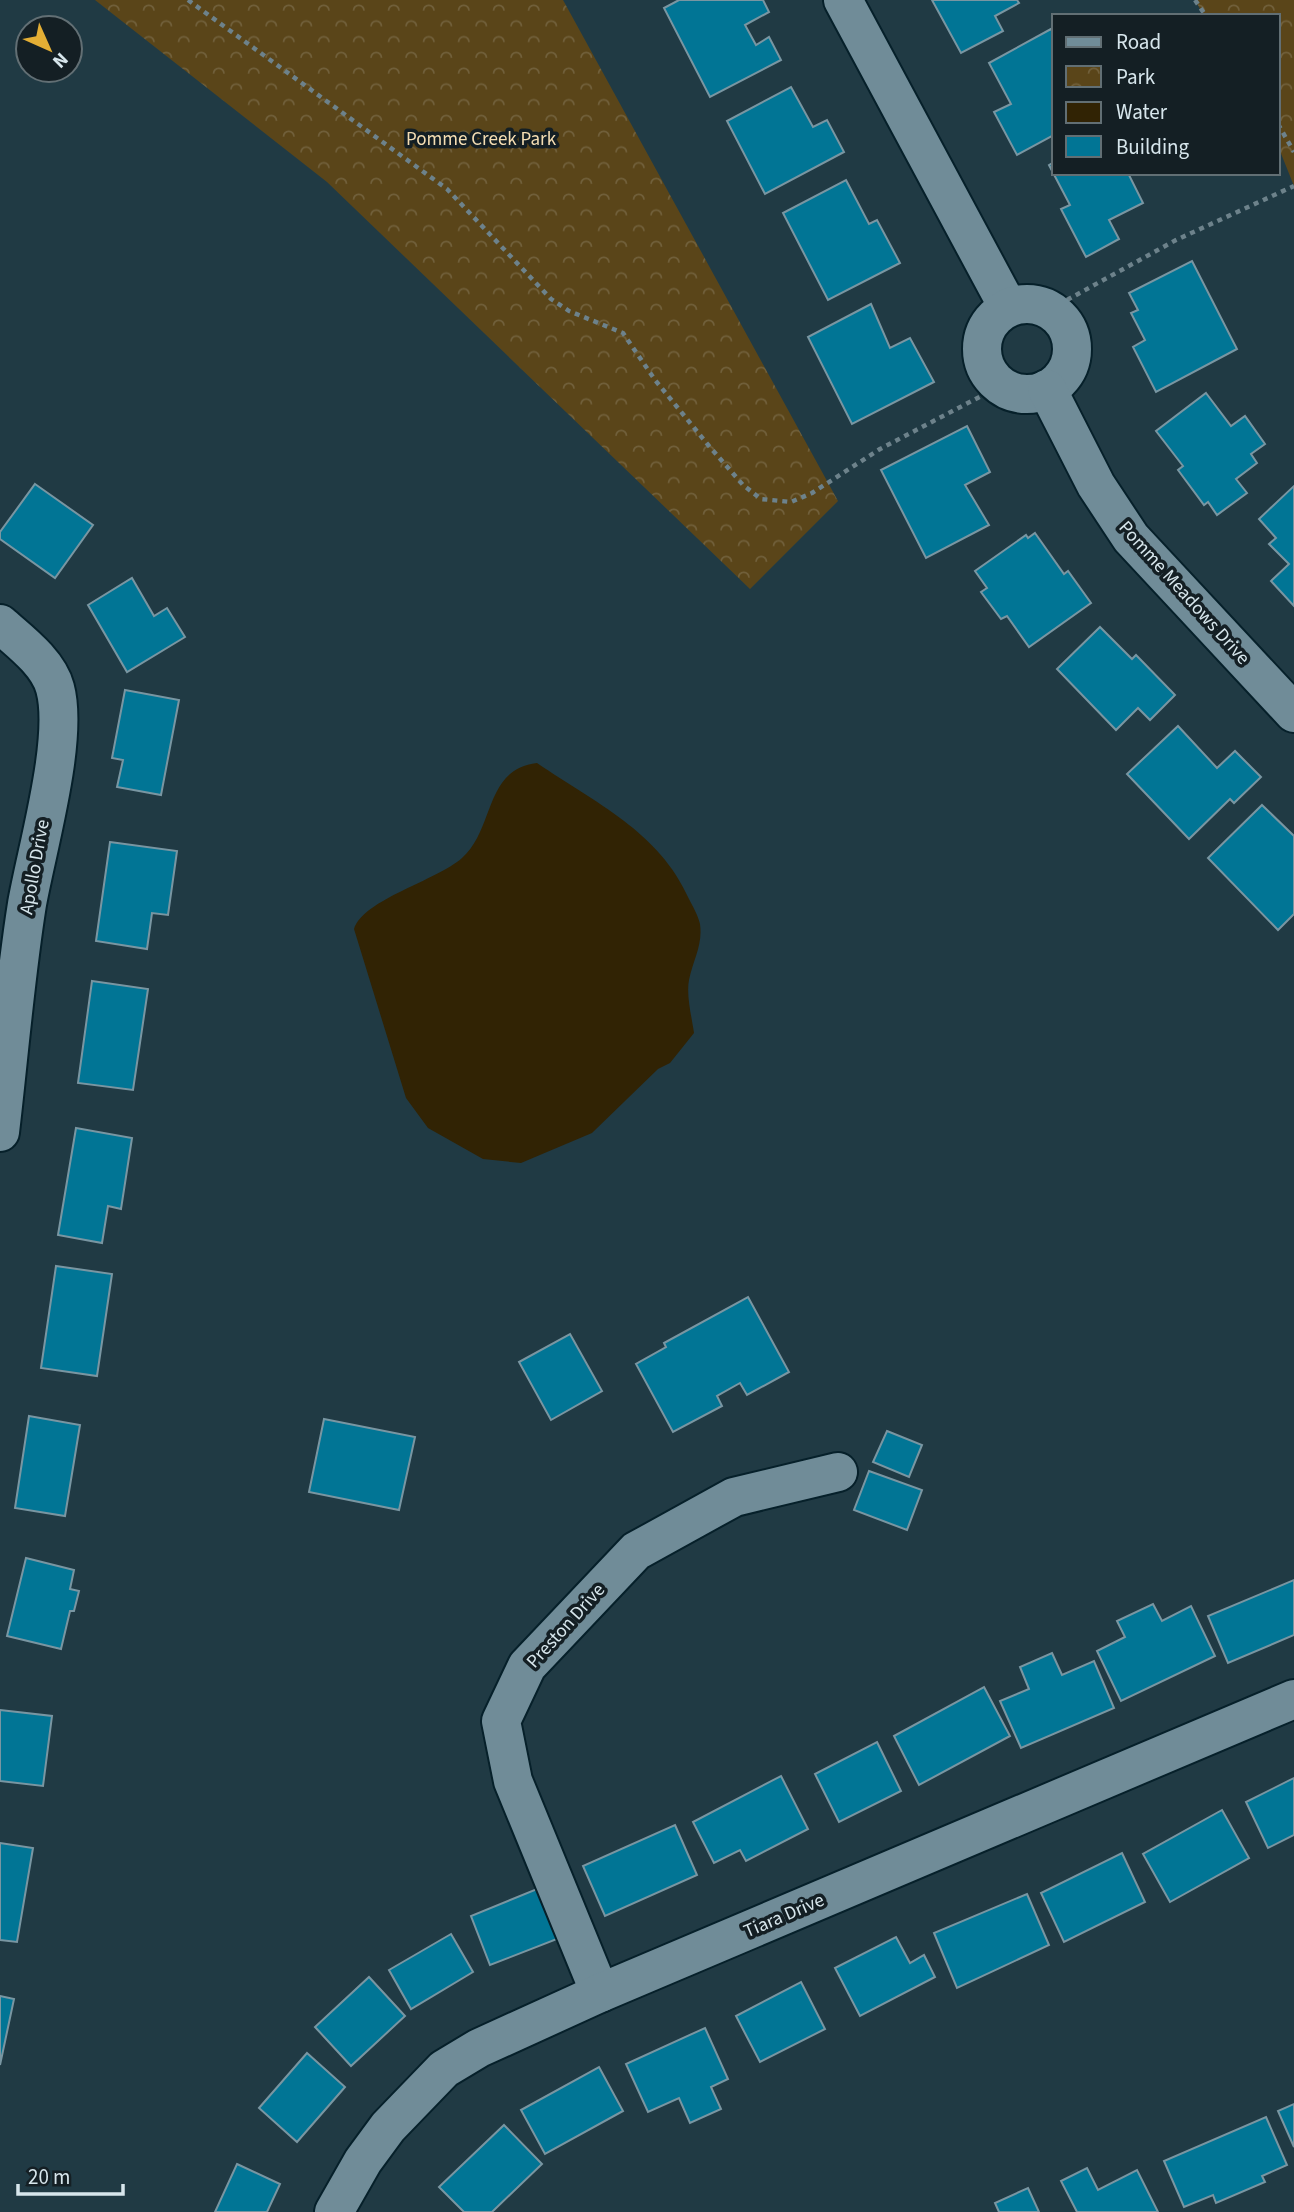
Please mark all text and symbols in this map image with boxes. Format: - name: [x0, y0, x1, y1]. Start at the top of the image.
- north arrow: [14, 14, 84, 84]
- legend: [1052, 14, 1280, 175]
- text: Road: [1116, 27, 1161, 57]
- text: N: [46, 46, 74, 74]
- text: Park: [1116, 62, 1156, 92]
- text: Water: [1116, 97, 1168, 127]
- park label: Pomme Creek Park: [406, 126, 557, 153]
- text: Building: [1116, 132, 1190, 162]
- street label: Pomme Meadows Drive: [1112, 515, 1256, 671]
- street label: Apollo Drive: [13, 817, 57, 917]
- street label: Preston Drive: [521, 1578, 611, 1674]
- street label: Tiara Drive: [740, 1887, 828, 1945]
- scale bar: [18, 2152, 122, 2196]
- text: 20 m: [28, 2162, 70, 2192]

